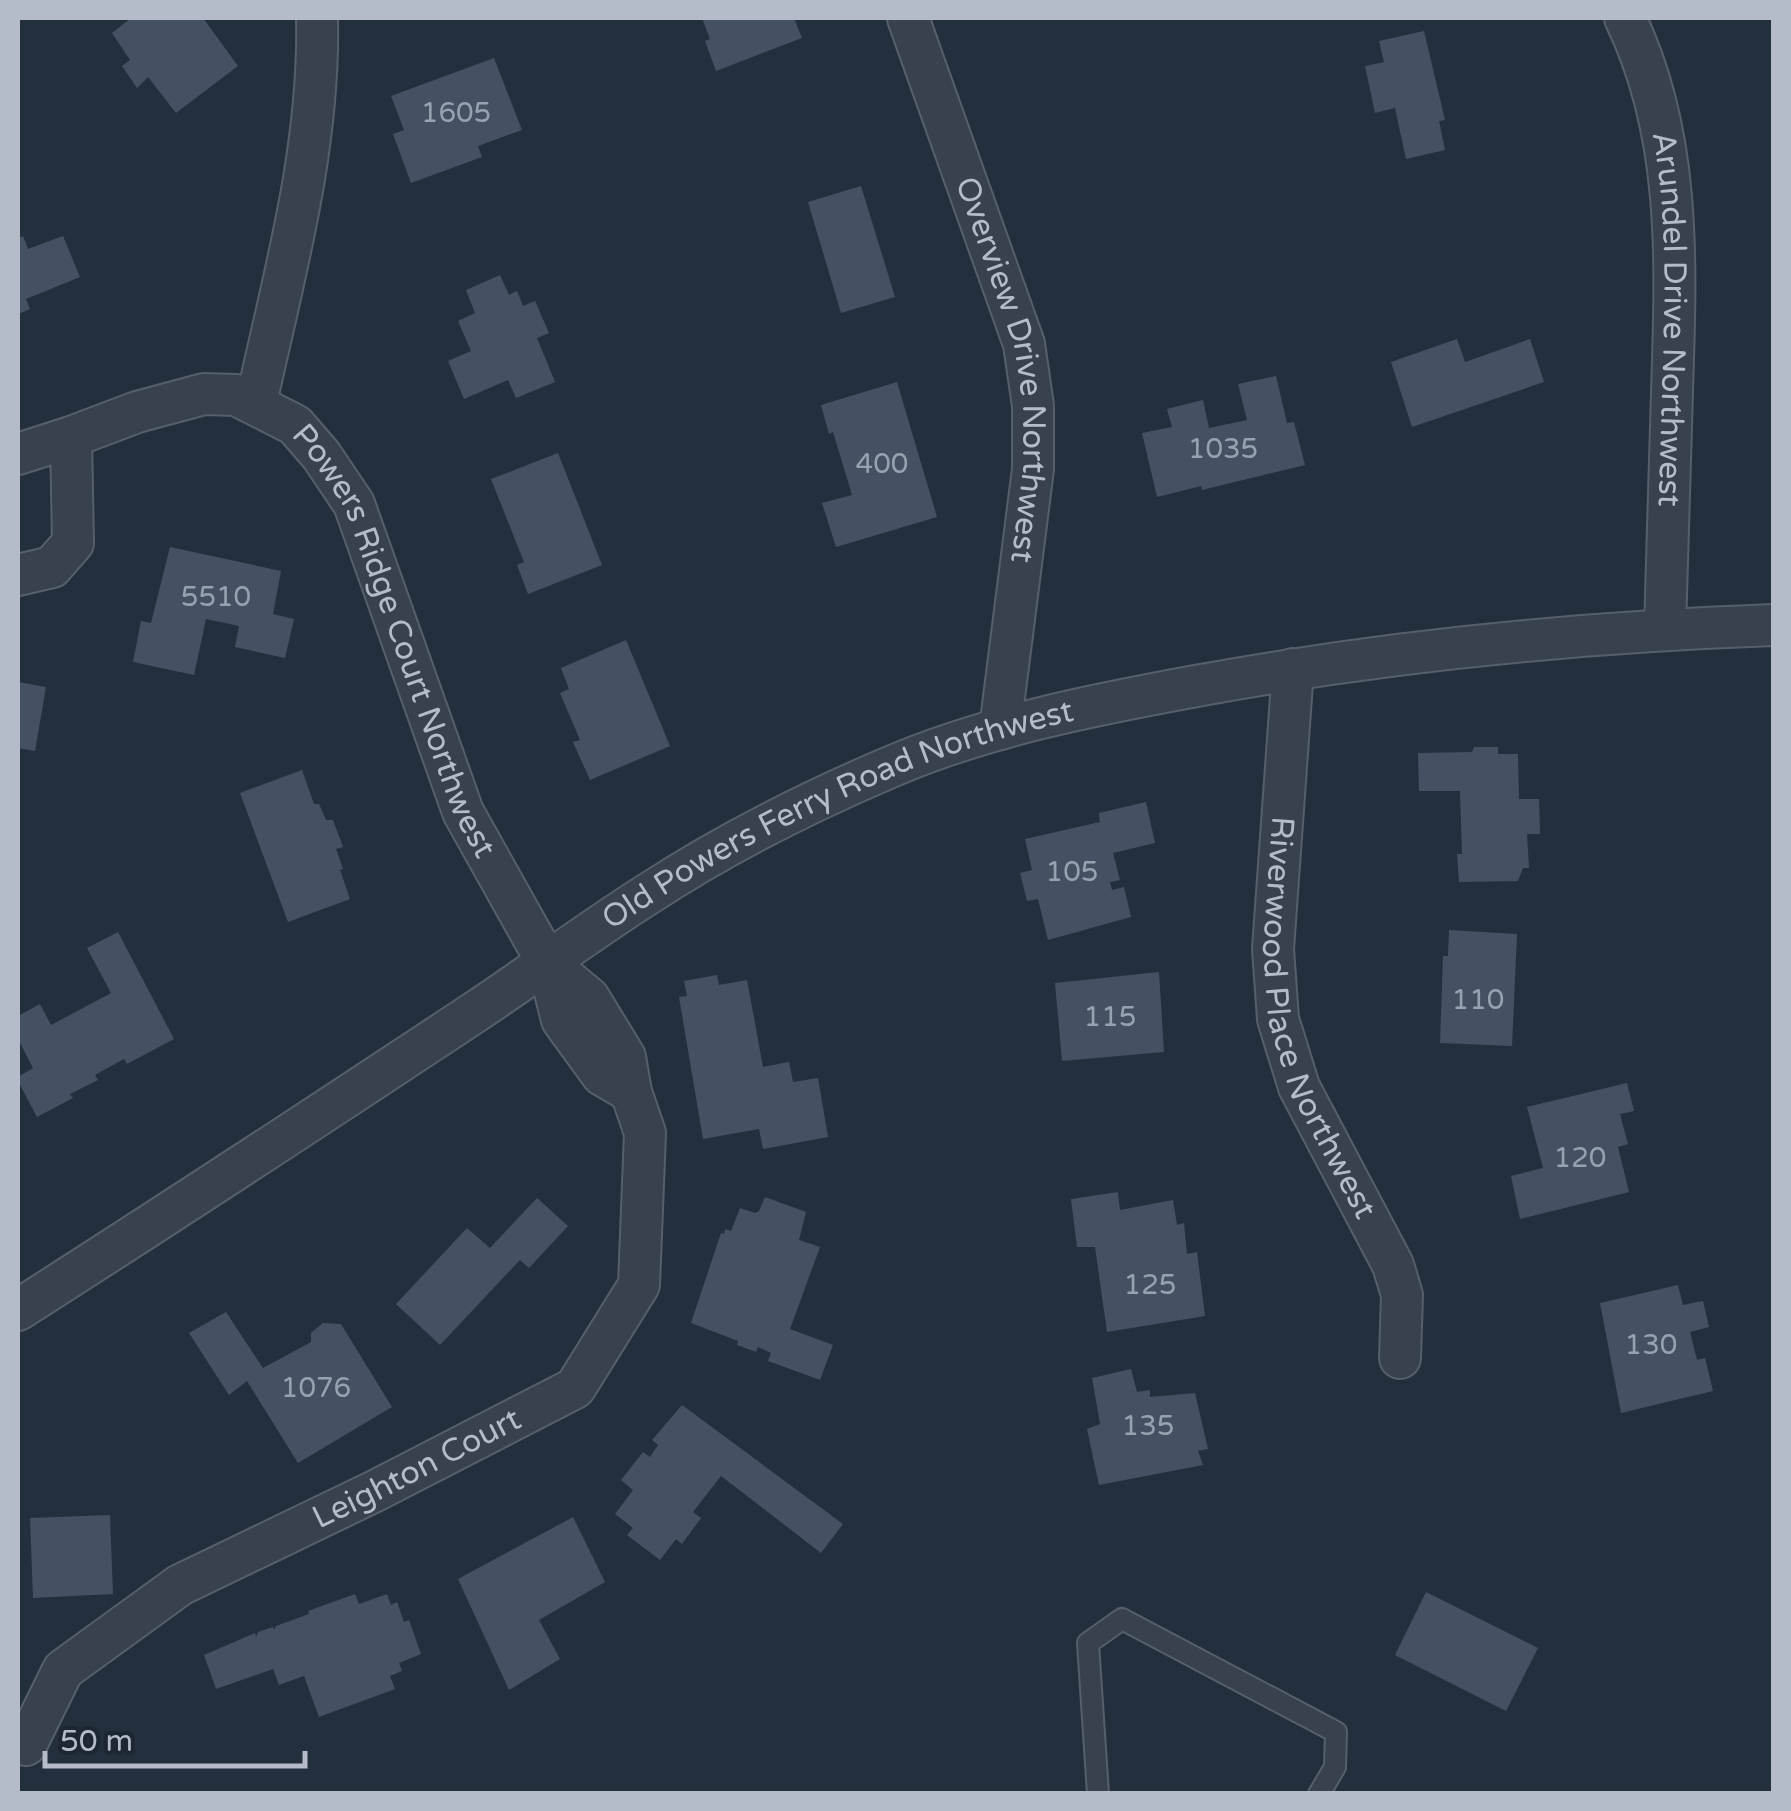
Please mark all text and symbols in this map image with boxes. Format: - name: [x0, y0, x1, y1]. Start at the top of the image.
- house number: 1605: [421, 96, 491, 130]
- street label: Arundel Drive Northwest: [1644, 129, 1693, 508]
- street label: Overview Drive Northwest: [947, 172, 1052, 565]
- street label: Powers Ridge Court Northwest: [284, 416, 504, 864]
- house number: 1035: [1188, 432, 1258, 466]
- house number: 400: [856, 447, 908, 481]
- house number: 5510: [181, 580, 251, 614]
- street label: Old Powers Ferry Road Northwest: [595, 692, 1077, 938]
- street label: Riverwood Place Northwest: [1253, 815, 1384, 1225]
- house number: 105: [1046, 855, 1098, 889]
- house number: 110: [1452, 983, 1504, 1017]
- house number: 115: [1084, 1000, 1136, 1034]
- house number: 120: [1554, 1141, 1606, 1175]
- house number: 125: [1124, 1268, 1176, 1302]
- house number: 130: [1625, 1328, 1677, 1362]
- house number: 1076: [281, 1371, 351, 1405]
- street label: Leighton Court: [306, 1400, 527, 1537]
- house number: 135: [1122, 1409, 1174, 1443]
- scale bar: [45, 1706, 305, 1768]
- text: 50 m: [60, 1723, 133, 1760]

